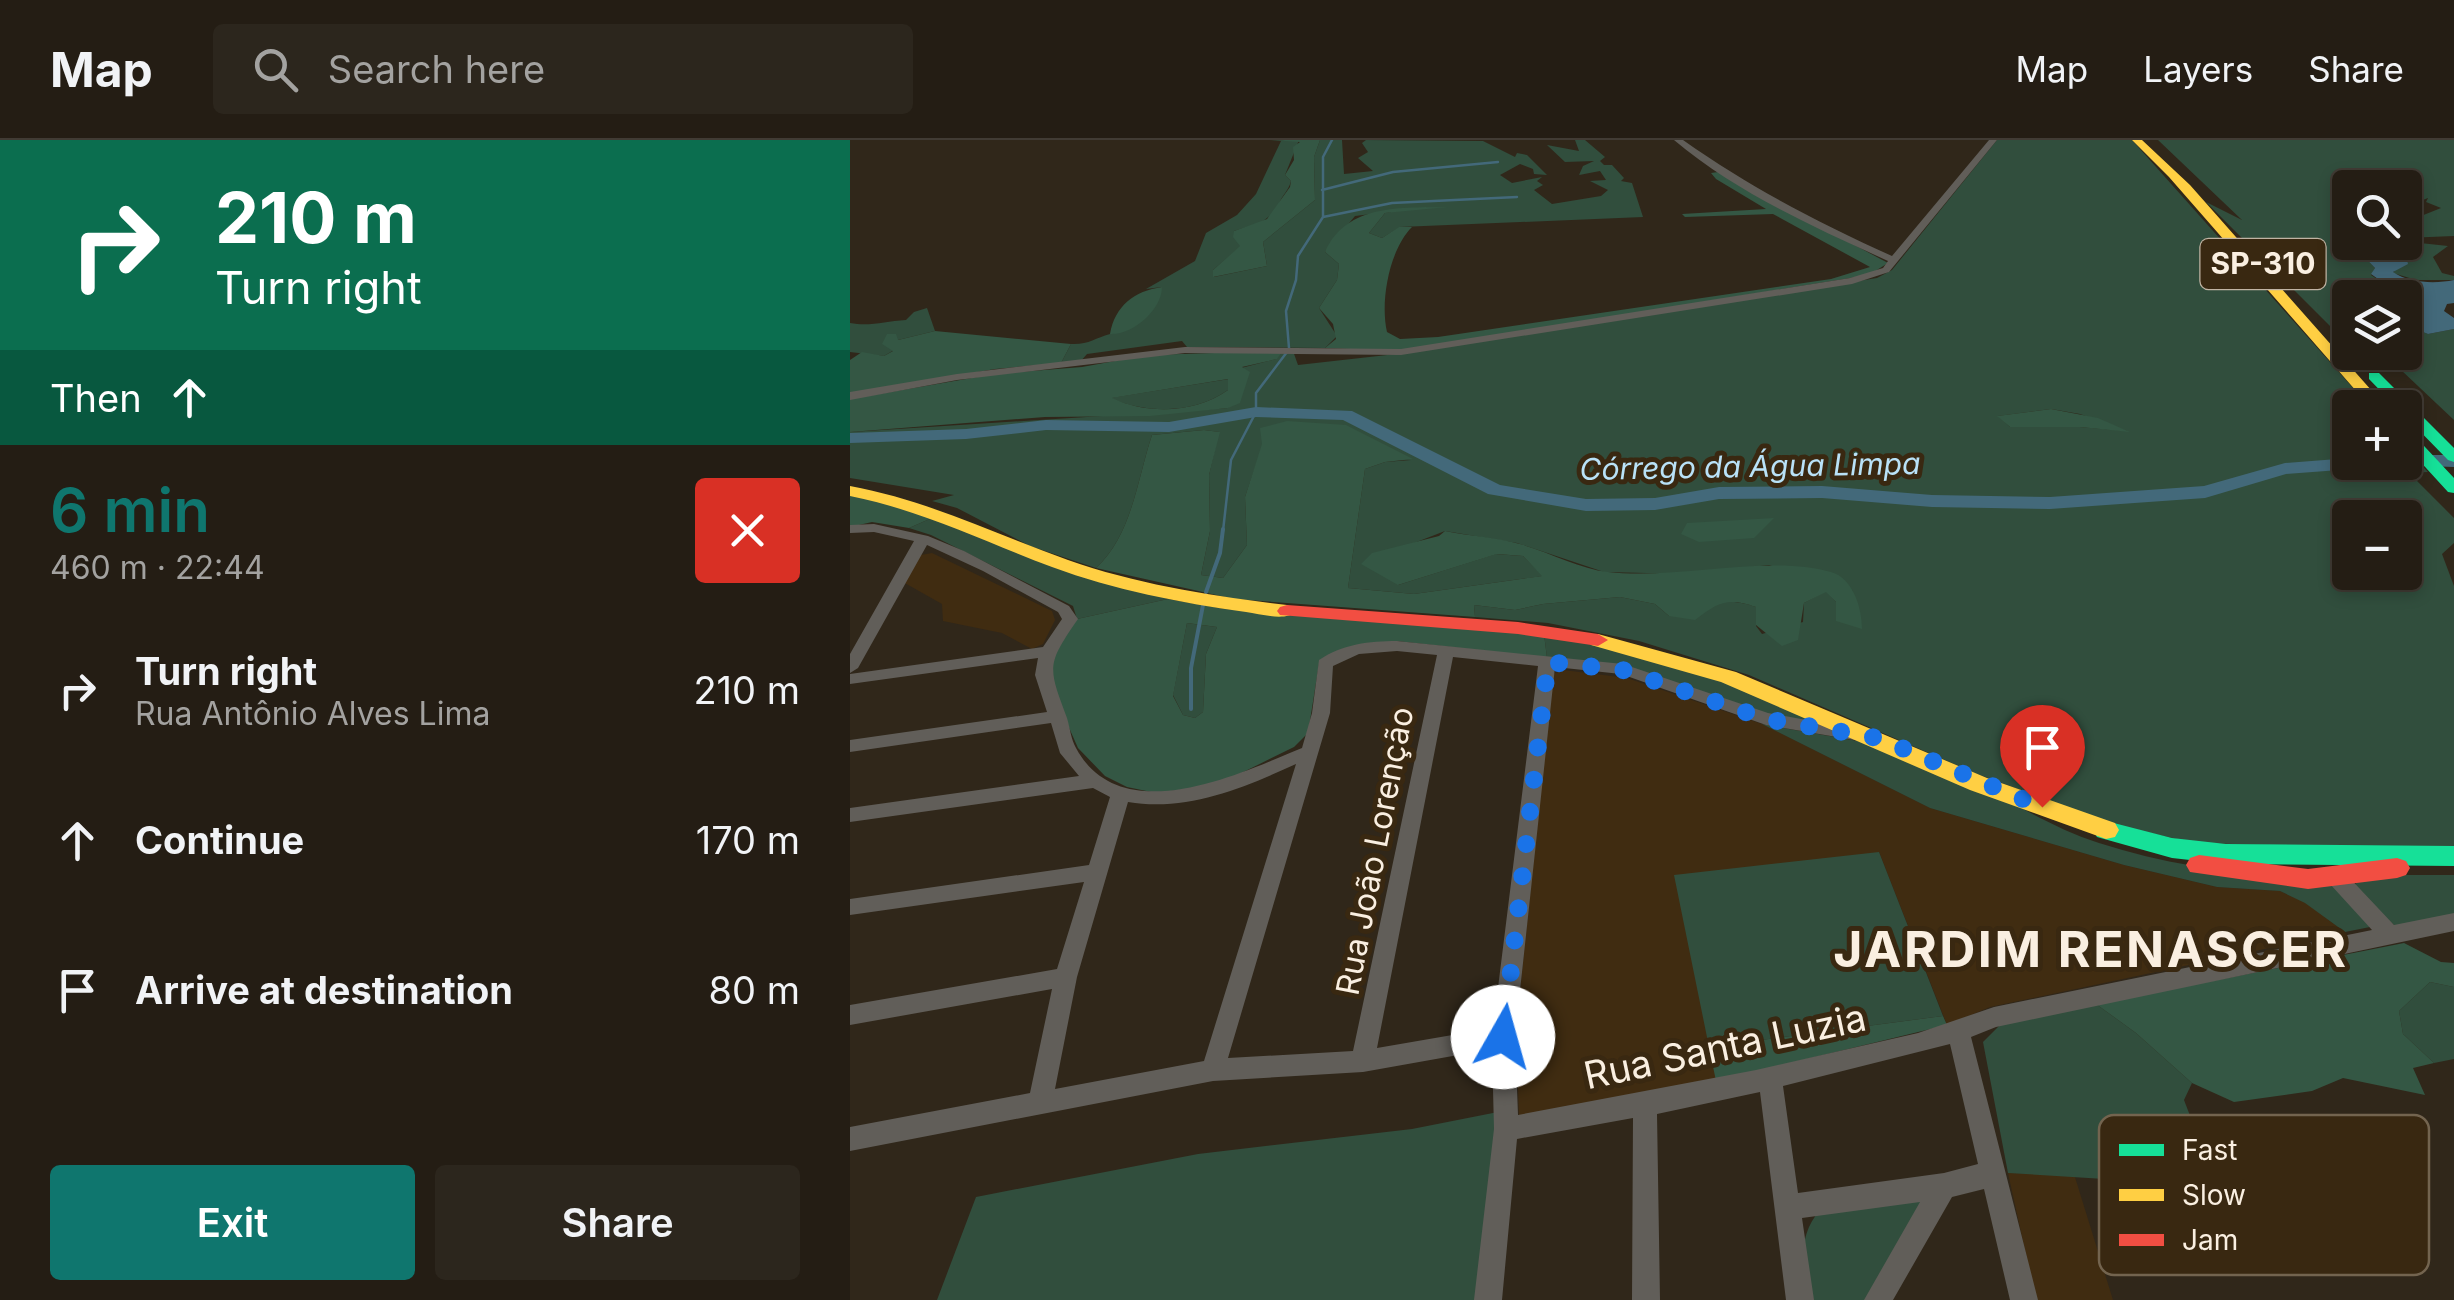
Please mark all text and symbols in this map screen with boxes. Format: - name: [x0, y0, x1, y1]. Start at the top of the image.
- search box: [213, 24, 913, 114]
- text: Map: [50, 40, 153, 99]
- icon: search: [248, 42, 303, 97]
- text: Search here: [328, 46, 545, 92]
- text: Map: [2016, 48, 2088, 90]
- text: Layers: [2143, 48, 2253, 90]
- text: Share: [2308, 48, 2404, 90]
- map controls: [2332, 170, 2422, 590]
- button: search: [2332, 170, 2422, 260]
- text: 210 m: [215, 175, 417, 260]
- icon: right: [50, 180, 180, 310]
- road number: SP-310: [2200, 239, 2326, 289]
- text: Turn right: [215, 260, 422, 315]
- button: layers: [2332, 280, 2422, 370]
- icon: ahead: [162, 370, 217, 425]
- text: Then: [50, 375, 142, 421]
- button: +: [2332, 390, 2422, 480]
- water label: Córrego da Água Limpa: [1579, 445, 1921, 487]
- text: 6 min: [50, 474, 210, 546]
- button: close: [695, 478, 800, 583]
- button: −: [2332, 500, 2422, 590]
- text: 460 m · 22:44: [50, 548, 265, 587]
- text: Turn right: [135, 648, 317, 694]
- icon: right: [50, 663, 105, 718]
- text: 210 m: [693, 667, 800, 713]
- text: Rua Antônio Alves Lima: [135, 694, 490, 733]
- street label: Rua João Lorenção: [1327, 704, 1422, 998]
- pin: [2000, 705, 2085, 808]
- icon: arrive: [2015, 720, 2070, 775]
- icon: ahead: [50, 813, 105, 868]
- text: Continue: [135, 817, 304, 863]
- text: 170 m: [696, 817, 800, 863]
- district label: JARDIM RENASCER: [1833, 919, 2349, 979]
- icon: arrive: [50, 963, 105, 1018]
- text: Arrive at destination: [135, 967, 513, 1013]
- text: 80 m: [709, 967, 800, 1013]
- position arrow: [1451, 985, 1555, 1089]
- street label: Rua Santa Luzia: [1580, 994, 1870, 1098]
- legend: [2099, 1115, 2429, 1275]
- text: Fast: [2182, 1133, 2238, 1167]
- button: Exit: [50, 1165, 415, 1280]
- button: Share: [435, 1165, 800, 1280]
- text: Slow: [2182, 1178, 2246, 1212]
- text: Jam: [2182, 1223, 2238, 1257]

